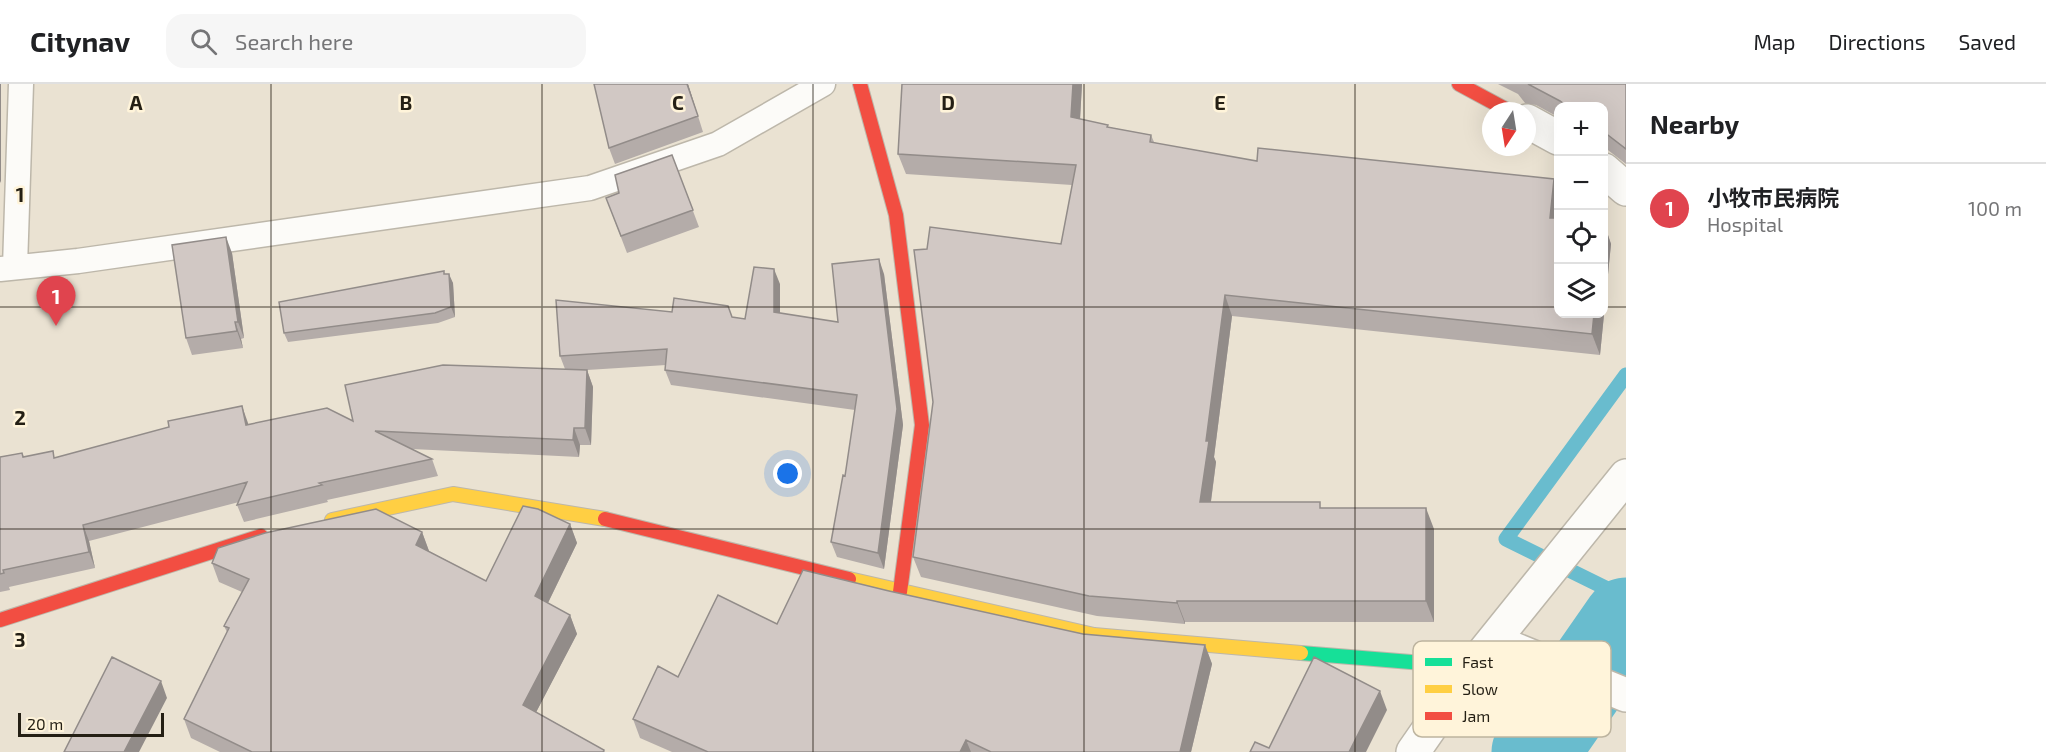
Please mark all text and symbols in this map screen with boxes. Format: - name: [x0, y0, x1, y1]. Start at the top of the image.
- search box: [166, 14, 586, 68]
- text: Citynav: [30, 24, 130, 58]
- icon: search: [187, 25, 220, 58]
- text: Search here: [235, 28, 353, 54]
- text: Map: [1753, 29, 1796, 54]
- text: Directions: [1829, 29, 1925, 54]
- text: Saved: [1958, 29, 2016, 54]
- text: A: [129, 90, 143, 114]
- text: B: [400, 90, 412, 114]
- text: C: [672, 90, 684, 114]
- text: D: [941, 90, 955, 114]
- text: E: [1214, 90, 1226, 114]
- north arrow: [1482, 102, 1536, 156]
- map controls: [1554, 102, 1608, 318]
- button: +: [1554, 102, 1608, 156]
- text: Nearby: [1650, 108, 1739, 139]
- button: −: [1554, 156, 1608, 210]
- text: 1: [16, 182, 24, 206]
- text: 小牧市民病院: [1707, 184, 1839, 210]
- text: 1: [1665, 196, 1674, 220]
- text: 100 m: [1968, 196, 2022, 220]
- button: locate: [1554, 210, 1608, 264]
- text: Hospital: [1707, 212, 1783, 236]
- button: layers: [1554, 264, 1608, 318]
- pin: 1: [36, 276, 76, 326]
- text: 2: [14, 405, 26, 429]
- your location: [773, 459, 802, 488]
- text: 3: [14, 627, 26, 651]
- legend: [1413, 641, 1611, 737]
- text: Fast: [1462, 652, 1493, 671]
- text: Slow: [1462, 679, 1498, 698]
- text: Jam: [1462, 706, 1490, 725]
- scale bar: [18, 710, 164, 738]
- text: 20 m: [27, 714, 63, 733]

